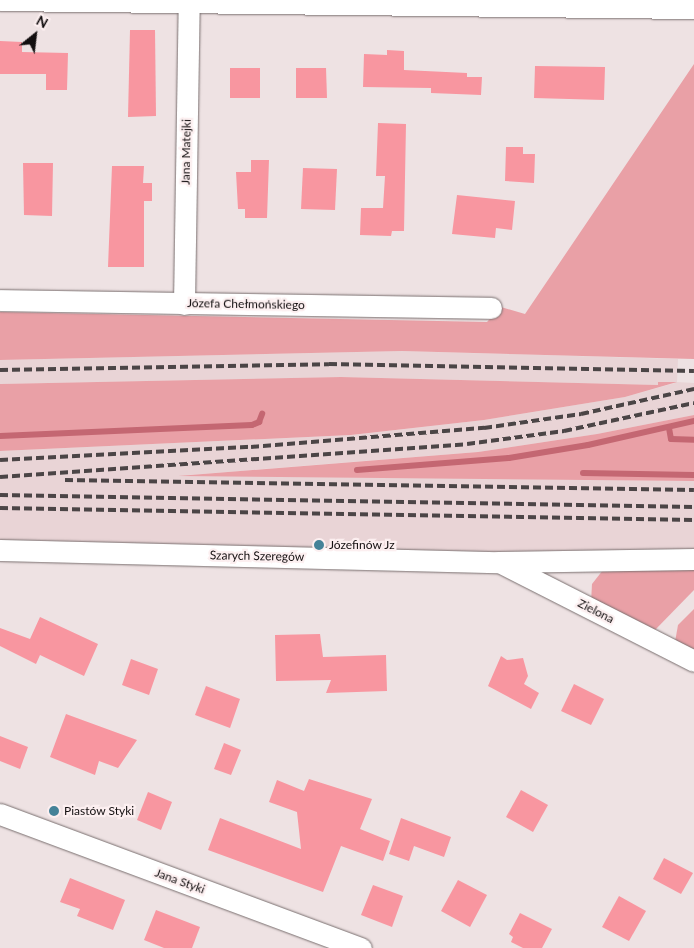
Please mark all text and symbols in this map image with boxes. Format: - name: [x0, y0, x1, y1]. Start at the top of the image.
- north arrow: [10, 10, 60, 60]
- text: N: [34, 11, 51, 31]
- street label: Jana Matejki: [178, 119, 194, 185]
- street label: Józefa Chełmońskiego: [187, 296, 305, 312]
- place label: Józefinów Jz: [329, 538, 395, 552]
- marker: Józefinów Jz: [313, 539, 325, 551]
- street label: Szarych Szeregów: [210, 548, 304, 564]
- street label: Zielona: [575, 596, 617, 626]
- place label: Piastów Styki: [64, 804, 134, 818]
- marker: Piastów Styki: [48, 805, 60, 817]
- street label: Jana Styki: [153, 865, 207, 897]

